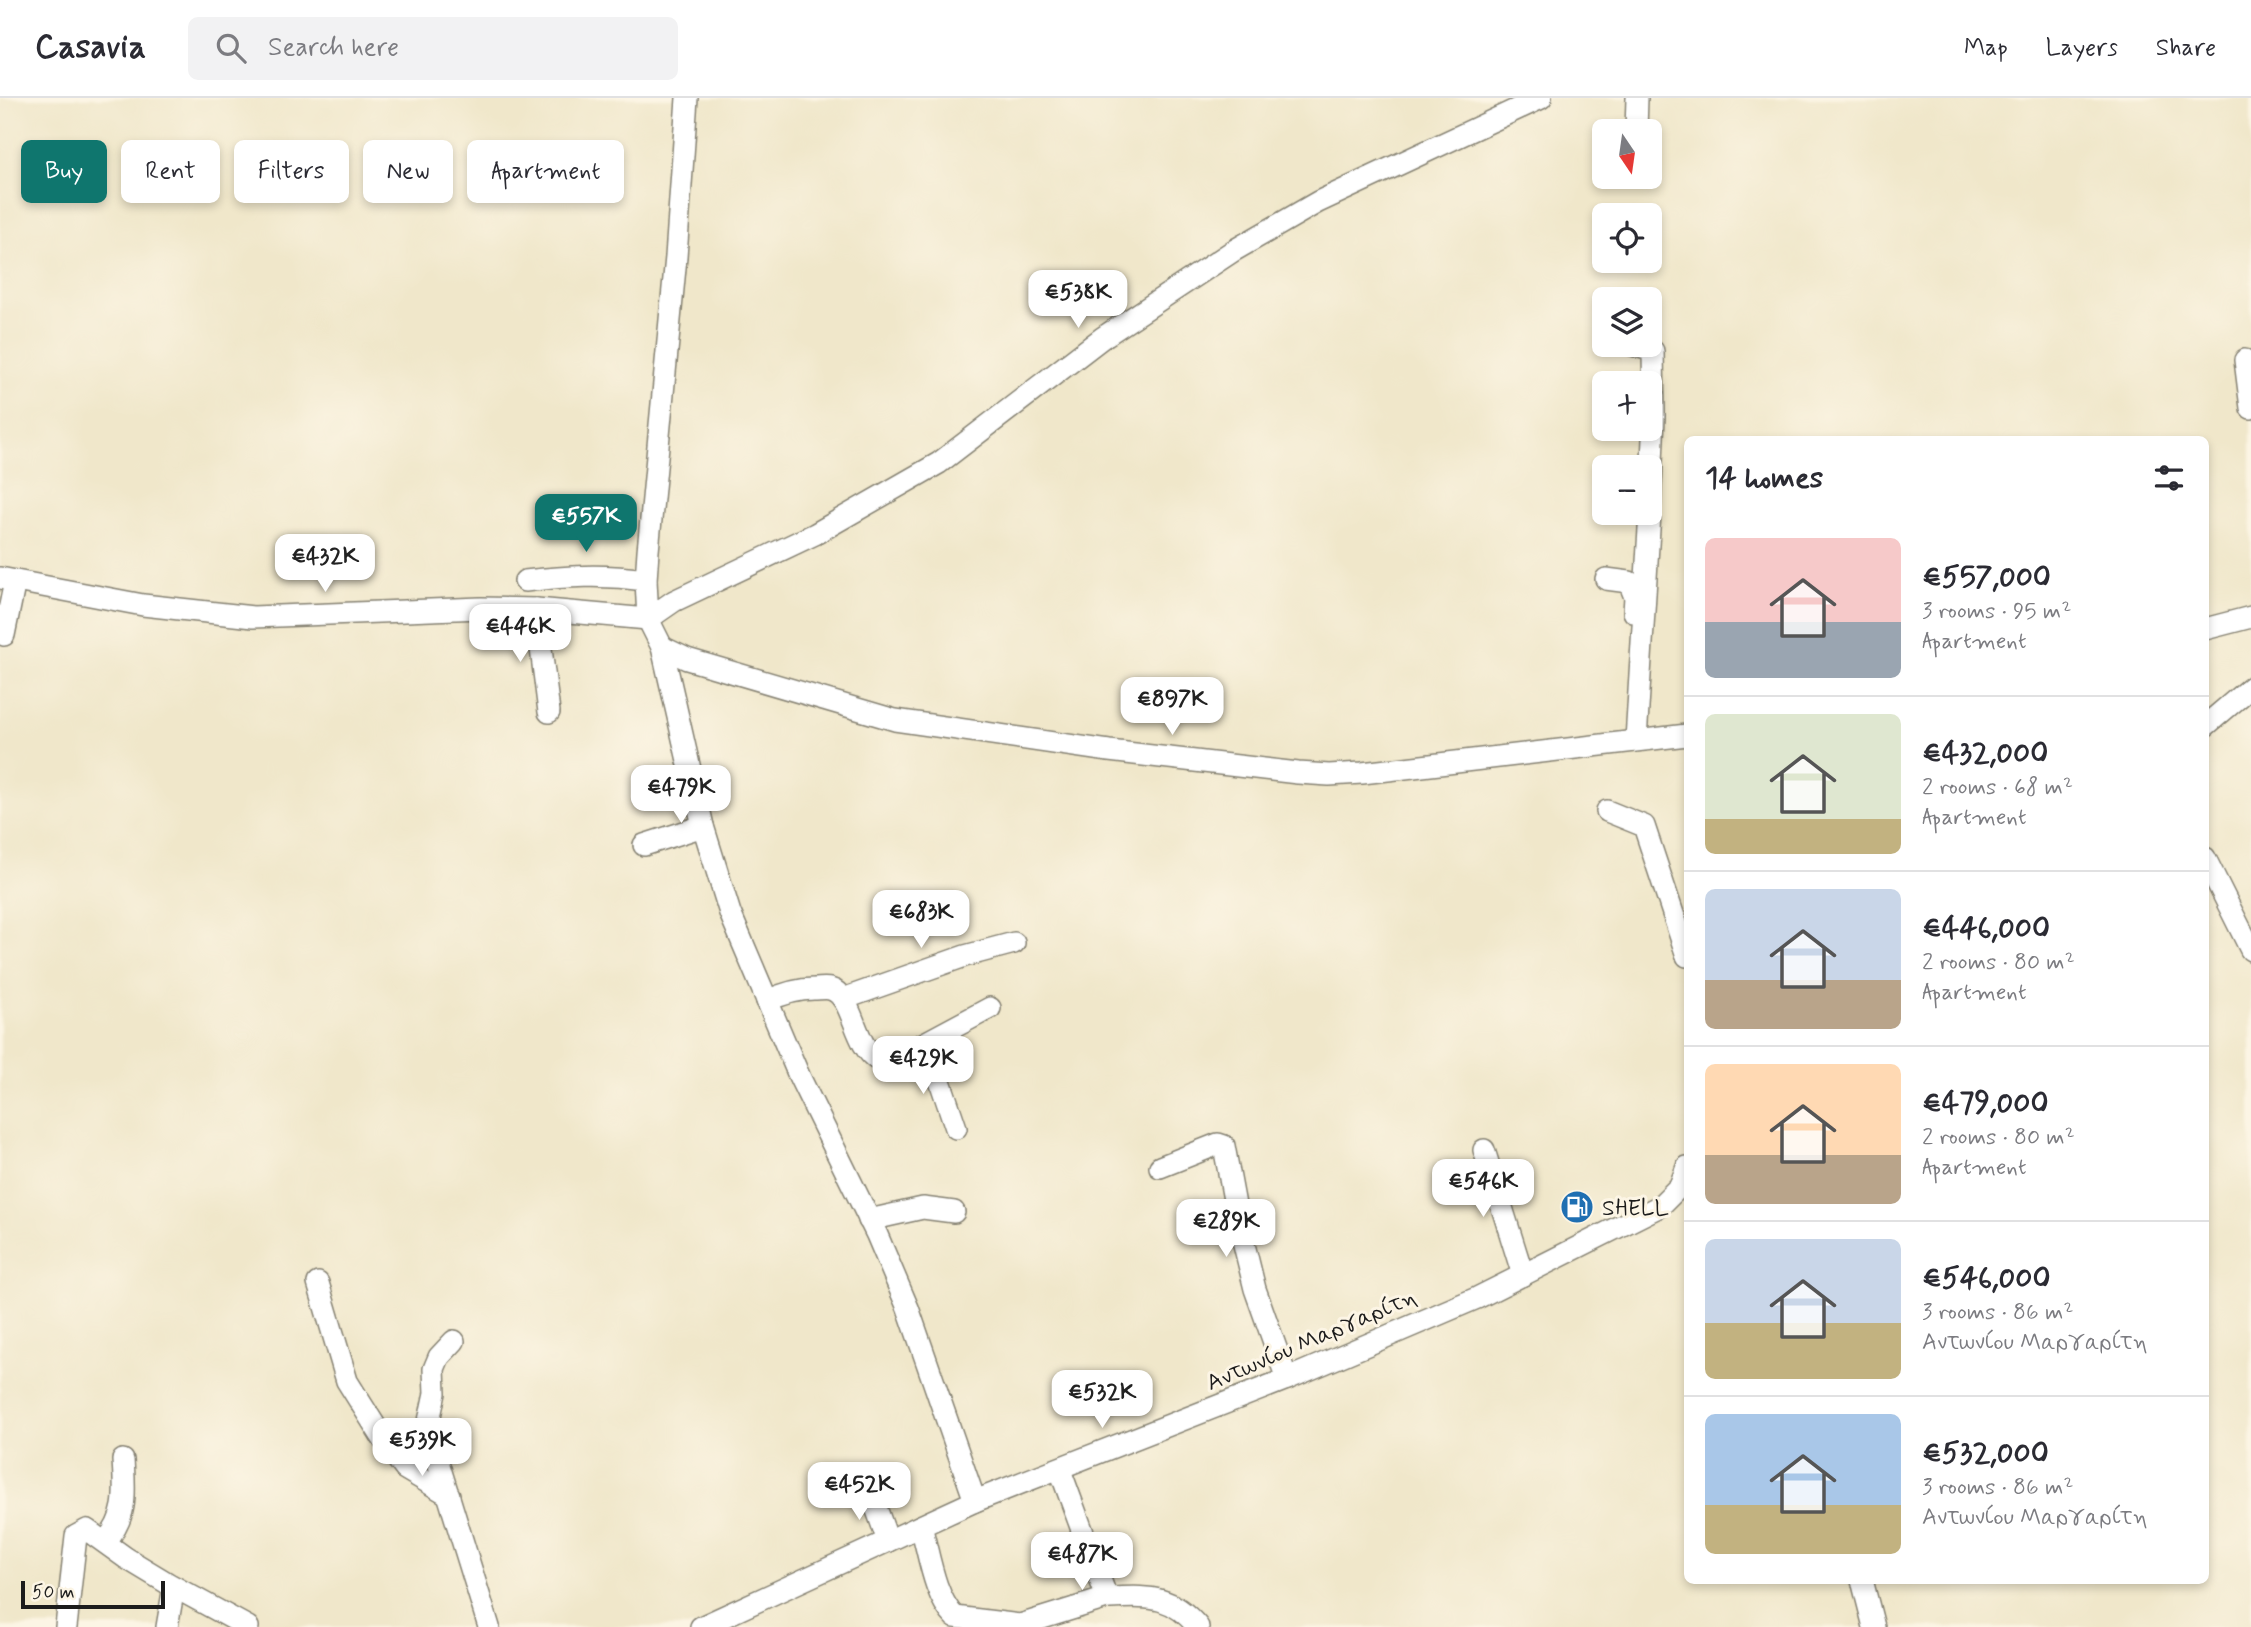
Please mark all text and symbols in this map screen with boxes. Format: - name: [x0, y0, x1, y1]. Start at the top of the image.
- search box: [188, 17, 678, 80]
- text: Casavia: [35, 26, 146, 70]
- icon: search: [212, 29, 250, 67]
- text: Search here: [268, 31, 399, 65]
- text: Map: [1964, 33, 2008, 64]
- text: Layers: [2046, 33, 2118, 64]
- text: Share: [2156, 33, 2216, 64]
- north arrow: [1592, 119, 1662, 189]
- map controls: [1592, 119, 1662, 525]
- chip: Buy: [21, 140, 107, 203]
- chip: Rent: [121, 140, 220, 203]
- chip: Filters: [234, 140, 349, 203]
- chip: New: [363, 140, 453, 203]
- chip: Apartment: [467, 140, 624, 203]
- button: locate: [1592, 203, 1662, 273]
- pin: €538K: [1029, 271, 1127, 330]
- text: €538K: [1044, 278, 1112, 308]
- button: layers: [1592, 287, 1662, 357]
- button: +: [1592, 371, 1662, 441]
- button: −: [1592, 455, 1662, 525]
- text: 14 homes: [1705, 459, 1823, 498]
- icon: filters: [2150, 459, 2188, 497]
- pin: €557K: [537, 494, 635, 554]
- text: €557K: [551, 502, 621, 532]
- pin: €432K: [276, 534, 374, 594]
- text: €432K: [291, 542, 359, 572]
- text: €557,000: [1922, 558, 2051, 597]
- icon: home: [1761, 566, 1845, 650]
- text: 3 rooms · 95 m²: [1922, 597, 2071, 627]
- pin: €446K: [471, 604, 569, 664]
- text: €446K: [485, 612, 555, 642]
- text: Apartment: [1922, 627, 2027, 657]
- pin: €897K: [1123, 678, 1221, 737]
- text: €897K: [1137, 685, 1207, 715]
- text: €432,000: [1922, 734, 2048, 773]
- icon: home: [1761, 742, 1845, 826]
- pin: €479K: [632, 766, 730, 825]
- text: €479K: [647, 773, 715, 803]
- text: 2 rooms · 68 m²: [1922, 773, 2073, 803]
- text: Apartment: [1922, 803, 2027, 833]
- pin: €683K: [872, 890, 970, 950]
- text: €683K: [888, 898, 954, 928]
- text: €446,000: [1922, 909, 2050, 948]
- icon: home: [1761, 917, 1845, 1001]
- text: 2 rooms · 80 m²: [1922, 948, 2075, 978]
- text: Apartment: [1922, 978, 2027, 1008]
- pin: €429K: [874, 1037, 972, 1096]
- text: €429K: [889, 1044, 957, 1074]
- text: €479,000: [1922, 1084, 2048, 1123]
- icon: home: [1761, 1092, 1845, 1176]
- text: 2 rooms · 80 m²: [1922, 1123, 2075, 1153]
- text: Apartment: [1922, 1153, 2027, 1183]
- pin: €546K: [1434, 1160, 1532, 1219]
- text: €546K: [1448, 1167, 1518, 1197]
- fuel station icon: SHELL: [1558, 1188, 1596, 1226]
- place label: SHELL: [1602, 1194, 1669, 1224]
- pin: €289K: [1177, 1200, 1275, 1259]
- text: €289K: [1192, 1207, 1260, 1237]
- text: €546,000: [1922, 1259, 2051, 1298]
- icon: home: [1761, 1267, 1845, 1351]
- street label: Αντωνίου Μαργαρίτη: [1202, 1283, 1421, 1399]
- text: 3 rooms · 86 m²: [1922, 1298, 2073, 1328]
- text: Αντωνίου Μαργαρίτη: [1922, 1328, 2147, 1358]
- pin: €532K: [1053, 1370, 1151, 1430]
- text: €532K: [1068, 1378, 1136, 1408]
- pin: €539K: [373, 1418, 471, 1478]
- text: €539K: [389, 1426, 455, 1456]
- text: €532,000: [1922, 1434, 2049, 1473]
- icon: home: [1761, 1442, 1845, 1526]
- pin: €452K: [810, 1462, 908, 1522]
- text: €452K: [824, 1470, 894, 1500]
- text: 3 rooms · 86 m²: [1922, 1473, 2073, 1503]
- text: Αντωνίου Μαργαρίτη: [1922, 1503, 2147, 1533]
- pin: €487K: [1033, 1532, 1131, 1592]
- text: €487K: [1047, 1540, 1117, 1570]
- scale bar: [21, 1578, 164, 1610]
- text: 50 m: [32, 1580, 75, 1605]

